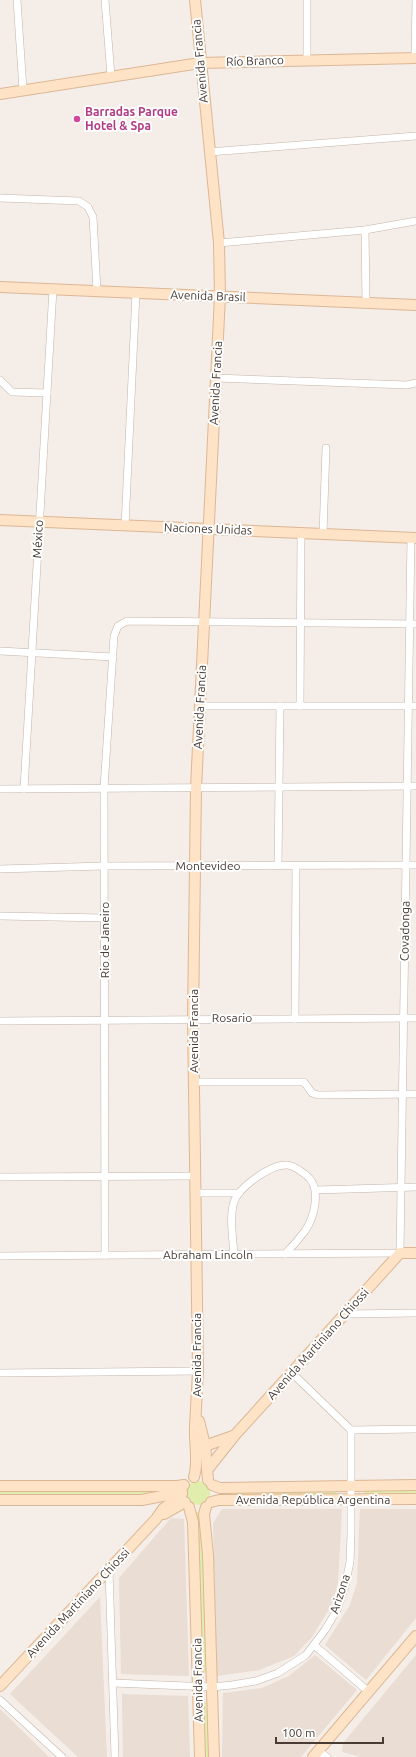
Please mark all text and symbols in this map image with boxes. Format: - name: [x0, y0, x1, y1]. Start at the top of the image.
- street label: Avenida Francia: [189, 19, 210, 104]
- street label: Río Branco: [226, 53, 284, 68]
- place label: Barradas Parque Hotel & Spa: [85, 105, 178, 132]
- marker: Barradas Parque Hotel & Spa: [72, 114, 82, 124]
- street label: Avenida Brasil: [170, 288, 246, 303]
- street label: Avenida Francia: [207, 341, 224, 425]
- street label: México: [30, 519, 45, 559]
- street label: Naciones Unidas: [164, 520, 252, 537]
- street label: Avenida Francia: [191, 665, 208, 749]
- street label: Montevideo: [175, 859, 241, 872]
- street label: Covadonga: [397, 901, 412, 961]
- street label: Rio de Janeiro: [98, 902, 111, 978]
- street label: Avenida Francia: [187, 989, 200, 1073]
- street label: Rosario: [212, 1011, 252, 1024]
- street label: Abraham Lincoln: [163, 1248, 253, 1261]
- street label: Avenida Martiniano Chiossi: [264, 1286, 371, 1402]
- street label: Avenida Francia: [190, 1313, 203, 1397]
- street label: Avenida República Argentina: [236, 1493, 390, 1506]
- street label: Avenida Martiniano Chiossi: [24, 1545, 132, 1660]
- street label: Arizona: [327, 1572, 352, 1615]
- street label: Avenida Francia: [190, 1638, 205, 1722]
- scale bar: [276, 1719, 383, 1745]
- text: 100 m: [282, 1726, 315, 1739]

